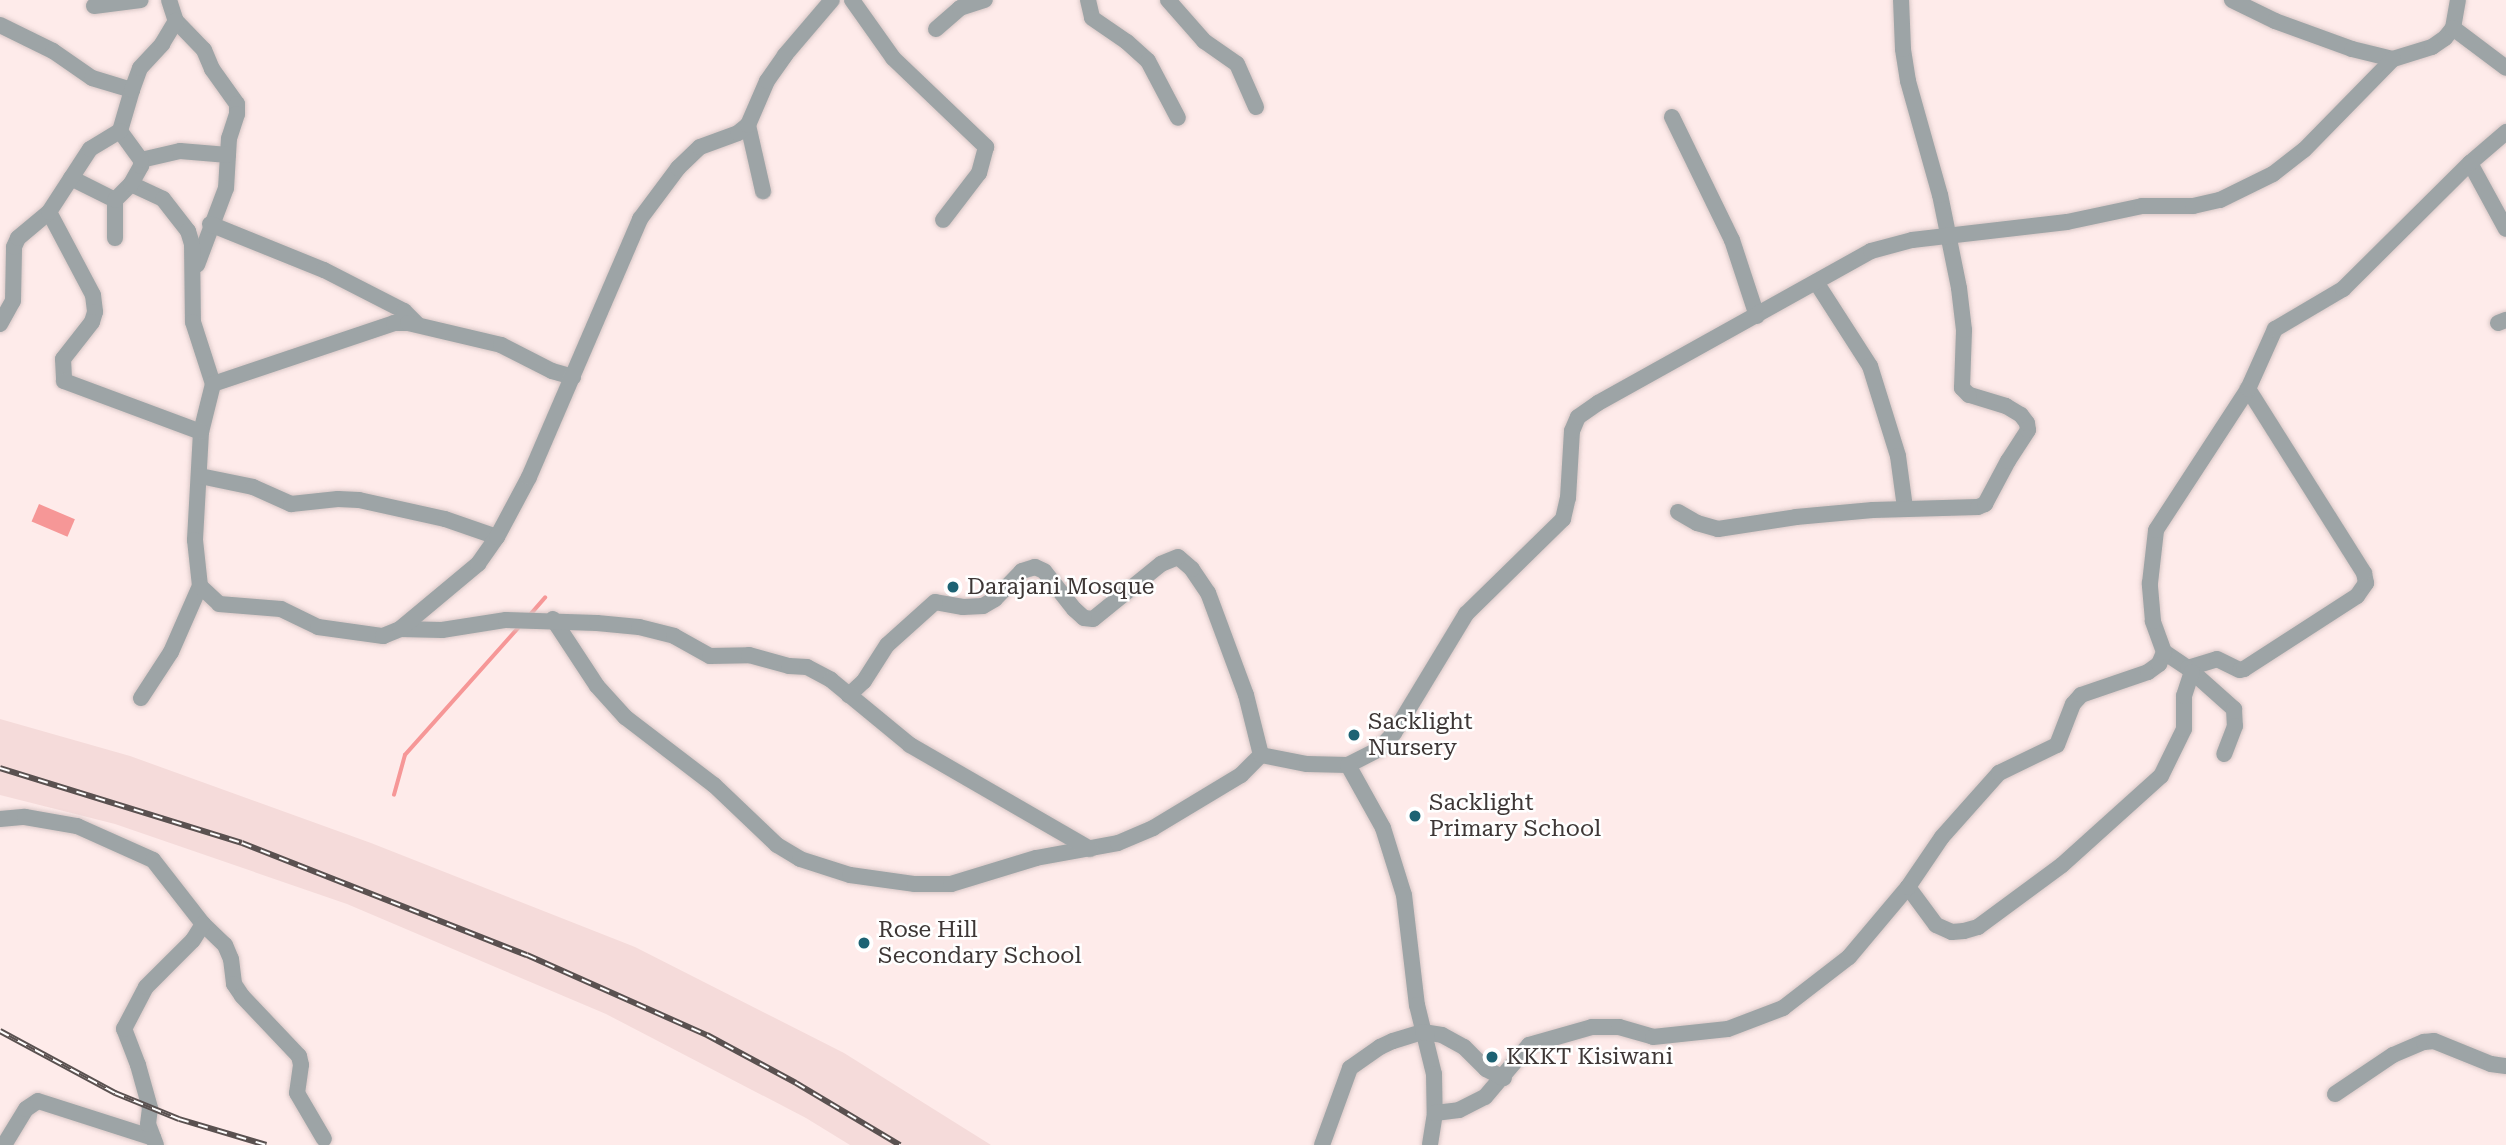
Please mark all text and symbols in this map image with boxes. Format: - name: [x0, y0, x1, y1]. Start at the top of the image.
- place label: Darajani Mosque: [967, 573, 1154, 601]
- marker: Darajani Mosque: [945, 579, 961, 595]
- place label: Sacklight Nursery: [1368, 708, 1472, 762]
- marker: Sacklight Nursery: [1346, 727, 1362, 743]
- place label: Sacklight Primary School: [1429, 789, 1601, 843]
- marker: Sacklight Primary School: [1407, 808, 1423, 824]
- place label: Rose Hill Secondary School: [878, 916, 1082, 970]
- marker: Rose Hill Secondary School: [856, 935, 872, 951]
- place label: KKKT Kisiwani: [1506, 1043, 1673, 1071]
- marker: KKKT Kisiwani: [1484, 1049, 1500, 1065]

